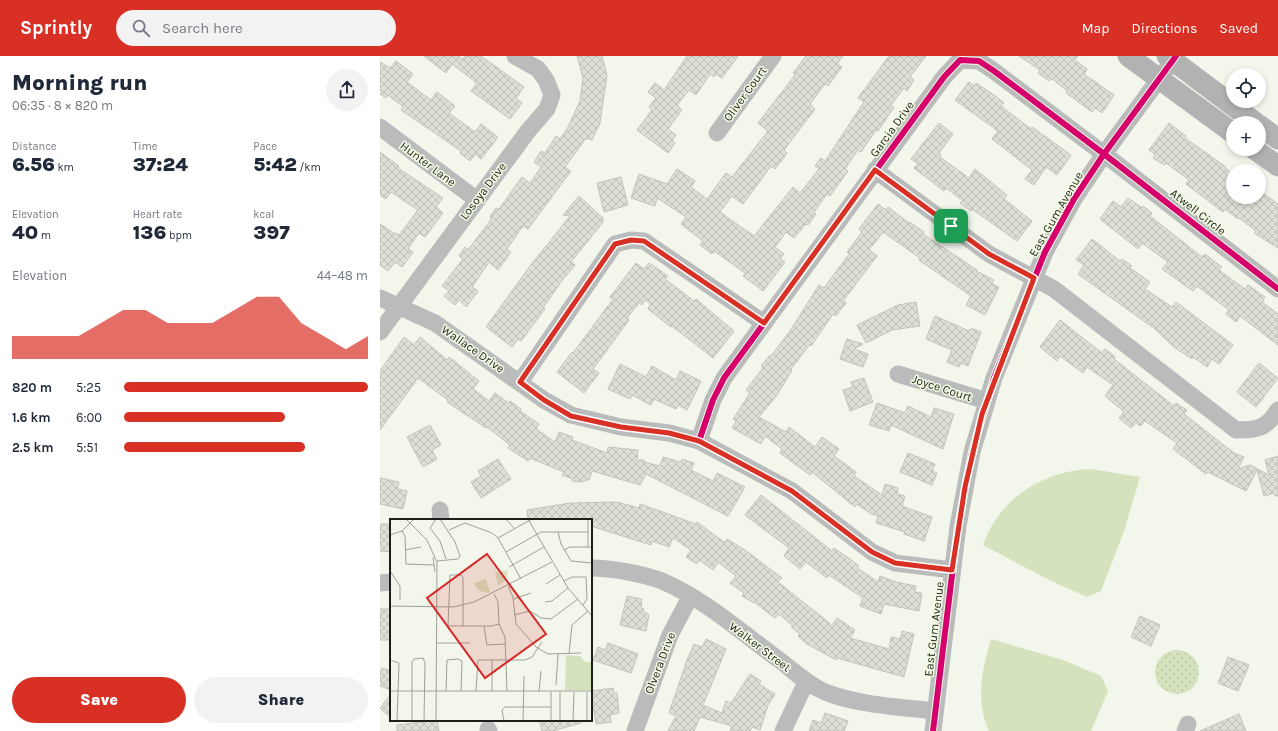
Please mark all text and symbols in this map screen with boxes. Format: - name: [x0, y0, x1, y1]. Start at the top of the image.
- search box: [116, 10, 396, 46]
- text: Sprintly: [20, 17, 92, 39]
- icon: search: [130, 17, 152, 39]
- text: Search here: [162, 19, 243, 37]
- text: Map: [1082, 20, 1110, 37]
- text: Directions: [1132, 20, 1197, 37]
- text: Saved: [1219, 20, 1258, 37]
- street label: Oliver Court: [721, 64, 770, 124]
- map controls: [1226, 68, 1266, 204]
- button: locate: [1226, 68, 1266, 108]
- button: share: [326, 69, 368, 111]
- text: Morning run: [12, 70, 147, 96]
- text: 06:35 · 8 × 820 m: [12, 98, 113, 113]
- street label: Garcia Drive: [867, 98, 917, 160]
- button: +: [1226, 116, 1266, 156]
- street label: Hunter Lane: [397, 139, 459, 189]
- text: Distance: [12, 140, 56, 153]
- text: Time: [133, 140, 157, 153]
- text: Pace: [253, 140, 277, 153]
- text: 6.56: [12, 153, 55, 176]
- text: 37:24: [133, 153, 188, 176]
- text: 5:42: [253, 153, 297, 176]
- street label: Losoya Drive: [457, 160, 509, 222]
- text: km: [55, 161, 74, 174]
- text: /km: [297, 161, 321, 174]
- button: −: [1226, 164, 1266, 204]
- street label: East Gum Avenue: [1026, 169, 1086, 259]
- street label: Atwell Circle: [1167, 186, 1229, 238]
- text: Elevation: [12, 208, 59, 221]
- text: Heart rate: [133, 208, 182, 221]
- text: kcal: [253, 208, 274, 221]
- pin: [934, 209, 968, 243]
- icon: arrive: [940, 215, 962, 237]
- text: 40: [12, 221, 38, 244]
- text: 136: [133, 221, 166, 244]
- text: 397: [253, 221, 290, 244]
- text: m: [38, 229, 51, 242]
- text: bpm: [166, 229, 192, 242]
- text: Elevation: [12, 268, 67, 283]
- text: 44–48 m: [317, 268, 368, 283]
- street label: Wallace Drive: [439, 322, 507, 376]
- street label: Joyce Court: [910, 372, 974, 404]
- text: 820 m: [12, 380, 52, 395]
- text: 5:25: [76, 380, 101, 395]
- text: 1.6 km: [12, 410, 51, 425]
- text: 6:00: [76, 410, 102, 425]
- text: 2.5 km: [12, 440, 54, 455]
- text: 5:51: [76, 440, 98, 455]
- inset map: [390, 519, 592, 721]
- street label: East Gum Avenue: [921, 581, 947, 677]
- street label: Walker Street: [726, 619, 794, 675]
- street label: Olvera Drive: [642, 630, 678, 696]
- button: Save: [12, 677, 186, 723]
- button: Share: [194, 677, 368, 723]

